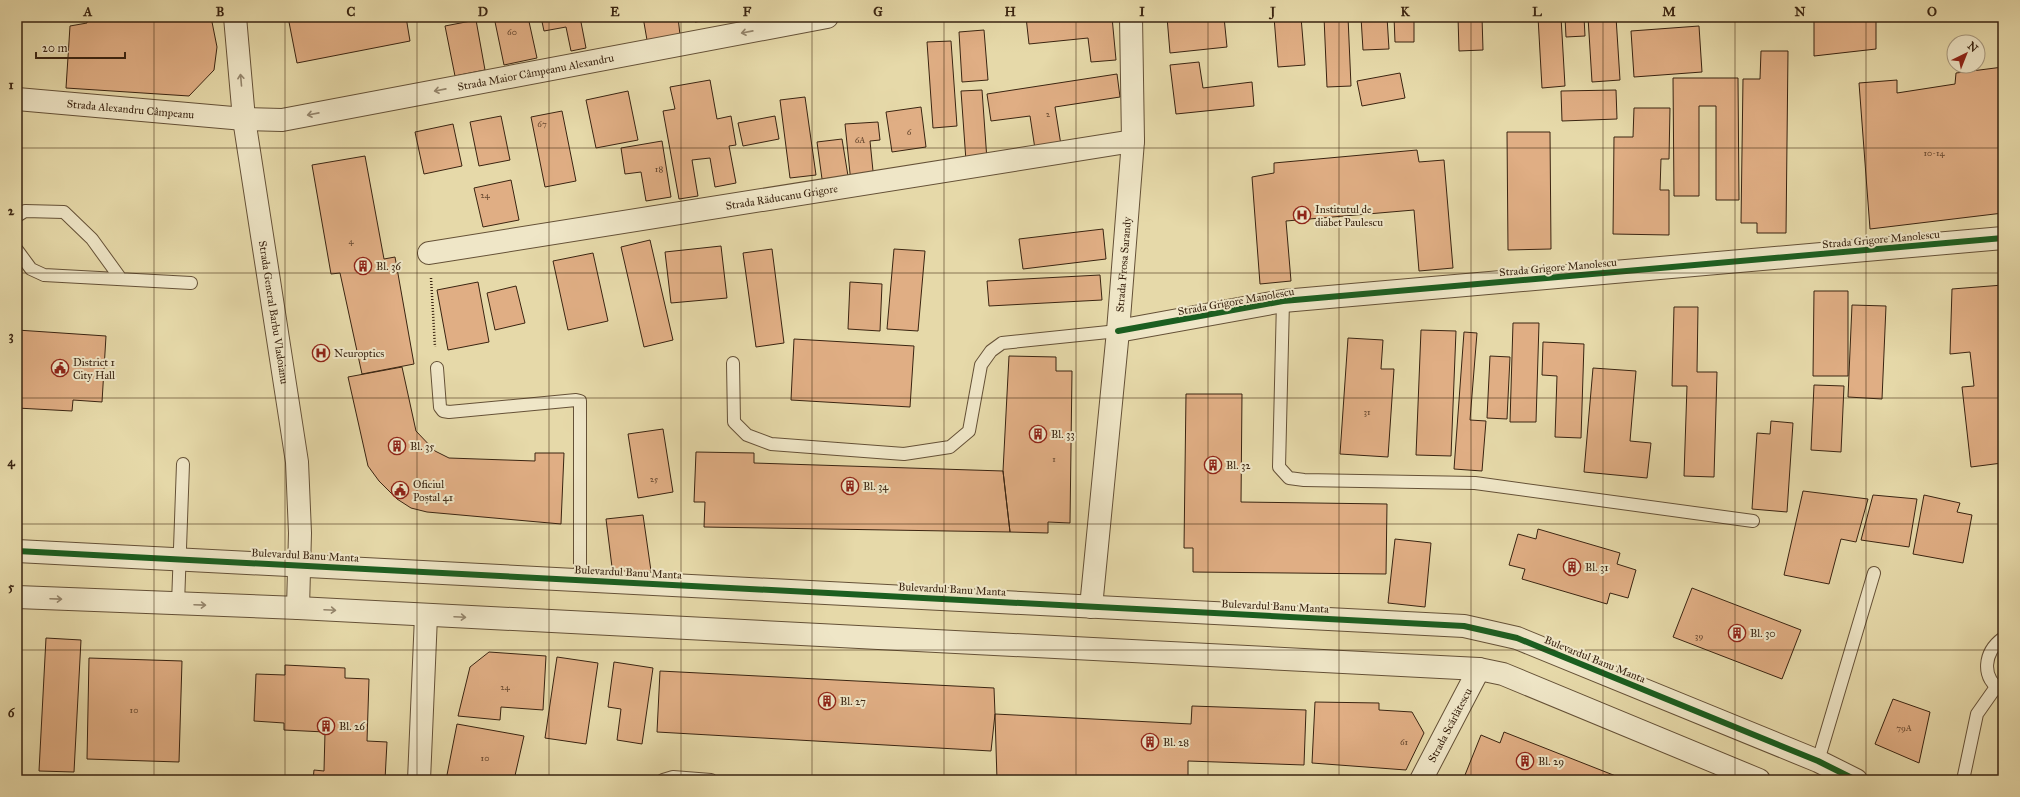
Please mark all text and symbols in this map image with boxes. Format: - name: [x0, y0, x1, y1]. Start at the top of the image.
- text: A: [83, 4, 93, 20]
- text: B: [216, 4, 225, 20]
- text: C: [347, 4, 356, 20]
- text: D: [478, 4, 488, 20]
- text: E: [610, 4, 620, 20]
- text: F: [743, 4, 752, 20]
- text: G: [873, 4, 883, 20]
- text: H: [1004, 4, 1016, 20]
- text: I: [1139, 4, 1145, 20]
- text: J: [1268, 4, 1276, 20]
- text: K: [1400, 4, 1410, 20]
- text: L: [1532, 4, 1542, 20]
- text: M: [1662, 4, 1676, 20]
- text: N: [1794, 4, 1806, 20]
- text: O: [1927, 4, 1937, 20]
- house number: 60: [507, 26, 517, 37]
- one-way arrow: [741, 28, 754, 36]
- scale bar: [36, 34, 125, 60]
- north arrow: [1946, 34, 1986, 74]
- text: N: [1965, 39, 1981, 55]
- text: 20 m: [42, 41, 68, 55]
- street label: Strada Maior Câmpeanu Alexandru: [456, 51, 615, 94]
- one-way arrow: [237, 74, 245, 87]
- text: 1: [8, 77, 14, 93]
- one-way arrow: [434, 87, 447, 95]
- street label: Strada Alexandru Câmpeanu: [66, 97, 195, 122]
- house number: 2: [1046, 108, 1051, 119]
- one-way arrow: [307, 111, 320, 119]
- house number: 67: [537, 118, 547, 129]
- house number: 6: [907, 126, 912, 137]
- house number: 6A: [855, 134, 865, 145]
- house number: 10-14: [1923, 147, 1945, 158]
- house number: 18: [655, 163, 663, 174]
- street label: Strada Răducanu Grigore: [725, 182, 839, 213]
- house number: 24: [480, 189, 491, 200]
- text: 2: [8, 203, 15, 219]
- place label: Institutul de diabet Paulescu: [1315, 203, 1383, 229]
- hospital icon: Institutul de diabet Paulescu: [1292, 205, 1312, 225]
- street label: Strada Frosa Sarandy: [1114, 216, 1134, 313]
- street label: Strada Grigore Manolescu: [1822, 228, 1941, 251]
- house number: 4: [348, 235, 354, 246]
- street label: Strada General Barbu Vladoianu: [256, 240, 291, 385]
- building icon: Bl. 36: [353, 256, 373, 276]
- street label: Strada Grigore Manolescu: [1499, 256, 1618, 279]
- place label: Bl. 36: [376, 260, 401, 273]
- street label: Strada Grigore Manolescu: [1177, 285, 1295, 318]
- text: 3: [8, 328, 14, 344]
- hospital icon: Neuroptics: [311, 343, 331, 363]
- place label: Neuroptics: [334, 347, 384, 360]
- place label: District 1 City Hall: [73, 356, 115, 382]
- public building icon: District 1 City Hall: [50, 358, 70, 378]
- house number: 31: [1363, 406, 1371, 417]
- building icon: Bl. 33: [1028, 424, 1048, 444]
- place label: Bl. 33: [1051, 428, 1075, 441]
- building icon: Bl. 35: [387, 436, 407, 456]
- place label: Bl. 35: [410, 440, 434, 453]
- house number: 1: [1052, 453, 1056, 464]
- text: 4: [7, 454, 15, 470]
- building icon: Bl. 32: [1203, 455, 1223, 475]
- place label: Bl. 32: [1226, 459, 1251, 472]
- house number: 25: [650, 473, 659, 484]
- building icon: Bl. 34: [840, 476, 860, 496]
- place label: Oficiul Poștal 41: [413, 478, 453, 504]
- public building icon: Oficiul Poștal 41: [390, 480, 410, 500]
- place label: Bl. 34: [863, 480, 889, 493]
- street label: Bulevardul Banu Manta: [251, 546, 359, 565]
- building icon: Bl. 31: [1562, 557, 1582, 577]
- place label: Bl. 31: [1585, 561, 1609, 574]
- street label: Bulevardul Banu Manta: [574, 563, 682, 582]
- text: 5: [8, 579, 15, 595]
- street label: Bulevardul Banu Manta: [898, 580, 1006, 599]
- one-way arrow: [49, 595, 62, 603]
- street label: Bulevardul Banu Manta: [1221, 597, 1329, 616]
- one-way arrow: [193, 601, 206, 609]
- one-way arrow: [323, 607, 336, 614]
- one-way arrow: [453, 614, 466, 621]
- building icon: Bl. 30: [1727, 623, 1747, 643]
- place label: Bl. 30: [1750, 627, 1776, 640]
- house number: 39: [1695, 630, 1703, 641]
- street label: Bulevardul Banu Manta: [1542, 633, 1648, 686]
- house number: 24: [500, 681, 511, 692]
- street label: Strada Scărlătescu: [1425, 686, 1475, 765]
- building icon: Bl. 27: [817, 691, 837, 711]
- place label: Bl. 27: [840, 695, 866, 708]
- house number: 10: [130, 704, 138, 715]
- text: 6: [8, 705, 16, 721]
- building icon: Bl. 26: [316, 716, 336, 736]
- place label: Bl. 26: [339, 720, 365, 733]
- house number: 79A: [1896, 722, 1912, 733]
- building icon: Bl. 28: [1140, 732, 1160, 752]
- place label: Bl. 28: [1163, 736, 1189, 749]
- house number: 61: [1400, 736, 1408, 747]
- building icon: Bl. 29: [1515, 751, 1535, 771]
- house number: 10: [481, 752, 489, 763]
- place label: Bl. 29: [1538, 755, 1564, 768]

